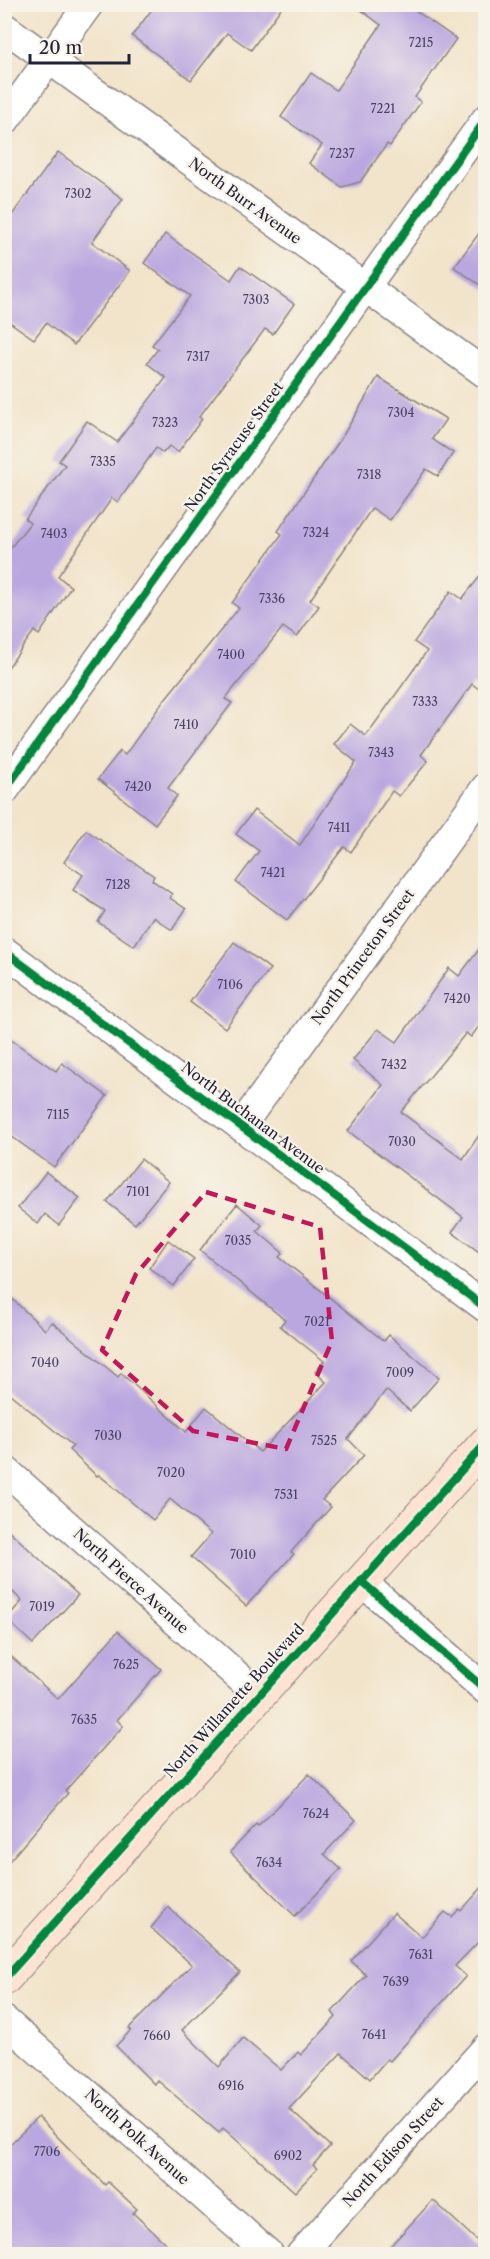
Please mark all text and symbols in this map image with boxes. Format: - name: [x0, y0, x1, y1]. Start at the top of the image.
- scale bar: [30, 27, 129, 65]
- house number: 7215: [409, 35, 433, 50]
- text: 20 m: [39, 37, 83, 59]
- house number: 7221: [371, 101, 395, 116]
- house number: 7237: [329, 146, 355, 161]
- street label: North Burr Avenue: [185, 153, 305, 248]
- house number: 7302: [64, 186, 92, 201]
- house number: 7303: [243, 292, 269, 307]
- house number: 7317: [186, 349, 210, 364]
- street label: North Syracuse Street: [180, 377, 288, 515]
- house number: 7304: [387, 405, 415, 420]
- house number: 7323: [152, 415, 178, 430]
- house number: 7335: [90, 454, 116, 469]
- house number: 7318: [357, 467, 381, 482]
- house number: 7324: [303, 525, 329, 540]
- house number: 7403: [41, 526, 67, 541]
- house number: 7336: [259, 591, 285, 606]
- house number: 7400: [217, 647, 245, 662]
- house number: 7333: [412, 694, 438, 709]
- house number: 7410: [173, 717, 199, 732]
- house number: 7343: [368, 745, 394, 760]
- house number: 7420: [125, 779, 152, 794]
- house number: 7411: [328, 820, 350, 835]
- house number: 7421: [261, 865, 285, 880]
- house number: 7128: [106, 877, 130, 892]
- street label: North Princeton Street: [307, 885, 419, 1028]
- house number: 7106: [217, 977, 243, 992]
- house number: 7420: [444, 991, 471, 1006]
- house number: 7432: [381, 1057, 407, 1072]
- street label: North Buchanan Avenue: [178, 1058, 329, 1178]
- house number: 7115: [47, 1107, 69, 1122]
- house number: 7030: [388, 1134, 416, 1149]
- house number: 7101: [126, 1184, 150, 1199]
- house number: 7035: [225, 1233, 251, 1248]
- house number: 7021: [304, 1314, 330, 1329]
- house number: 7040: [31, 1355, 59, 1370]
- house number: 7009: [386, 1365, 414, 1380]
- house number: 7030: [94, 1428, 122, 1443]
- house number: 7525: [311, 1433, 337, 1448]
- house number: 7020: [157, 1465, 185, 1480]
- house number: 7531: [274, 1487, 298, 1502]
- street label: North Pierce Avenue: [70, 1524, 193, 1637]
- house number: 7010: [230, 1547, 256, 1562]
- house number: 7019: [29, 1599, 55, 1614]
- street label: North Willamette Boulevard: [159, 1620, 308, 1782]
- house number: 7625: [113, 1657, 139, 1672]
- house number: 7635: [71, 1712, 97, 1727]
- house number: 7624: [303, 1806, 329, 1821]
- house number: 7634: [256, 1855, 282, 1870]
- house number: 7631: [409, 1947, 433, 1962]
- house number: 7639: [383, 1974, 409, 1989]
- house number: 7641: [362, 2027, 386, 2042]
- house number: 7660: [143, 2028, 171, 2043]
- house number: 6916: [218, 2078, 244, 2093]
- street label: North Polk Avenue: [81, 2085, 194, 2189]
- street label: North Edison Street: [338, 2092, 448, 2211]
- house number: 7706: [34, 2144, 60, 2159]
- house number: 6902: [274, 2148, 302, 2163]

